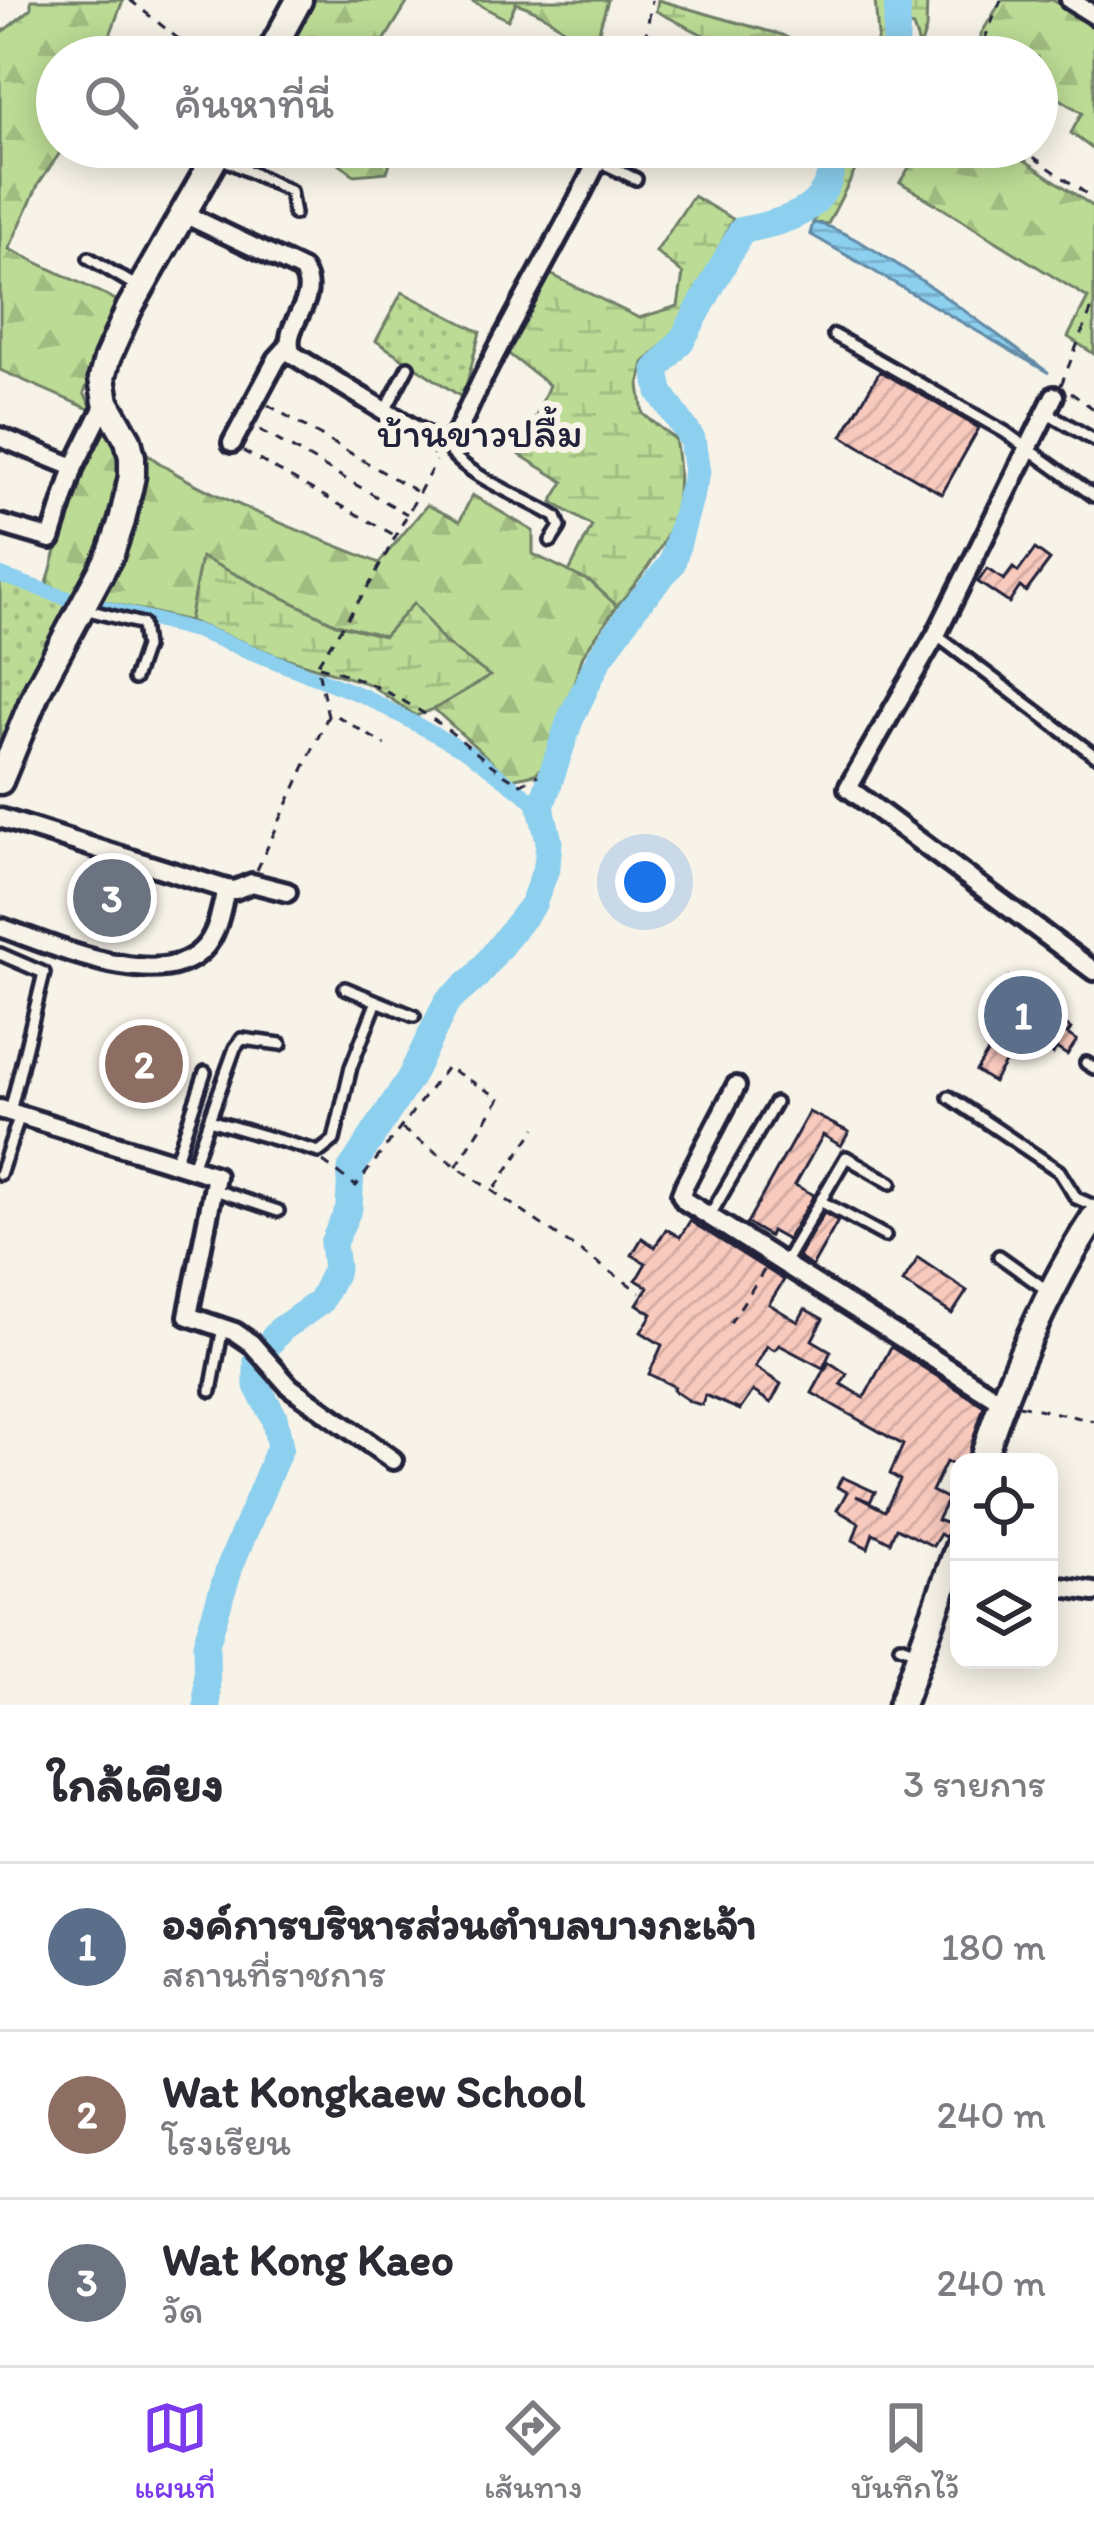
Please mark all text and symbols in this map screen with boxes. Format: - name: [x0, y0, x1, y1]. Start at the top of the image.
- search box: [36, 36, 1058, 168]
- icon: search: [78, 69, 144, 135]
- text: ค้นหาที่นี่: [174, 75, 334, 129]
- district label: บ้านขาวปลื้ม: [377, 406, 583, 458]
- your location: [615, 852, 675, 912]
- pin: 3: [73, 853, 151, 943]
- pin: 1: [984, 970, 1062, 1060]
- pin: 2: [105, 1019, 183, 1109]
- map controls: [950, 1453, 1058, 1669]
- button: locate: [950, 1453, 1058, 1561]
- button: layers: [950, 1561, 1058, 1669]
- text: ใกล้เคียง: [48, 1753, 224, 1814]
- text: 3 รายการ: [903, 1760, 1046, 1807]
- text: องค์การบริหารส่วนตำบลบางกะเจ้า: [162, 1896, 757, 1950]
- text: 1: [78, 1923, 96, 1970]
- text: 180 m: [941, 1923, 1046, 1970]
- text: สถานที่ราชการ: [162, 1950, 386, 1997]
- text: Wat Kongkaew School: [162, 2064, 585, 2118]
- text: 2: [77, 2091, 97, 2138]
- text: 240 m: [936, 2091, 1046, 2138]
- text: โรงเรียน: [162, 2118, 291, 2165]
- text: Wat Kong Kaeo: [162, 2232, 454, 2286]
- text: 3: [76, 2259, 98, 2306]
- text: 240 m: [936, 2259, 1046, 2306]
- text: วัด: [162, 2286, 204, 2333]
- tab: แผนที่: [134, 2395, 215, 2506]
- tab: เส้นทาง: [484, 2395, 583, 2506]
- tab: บันทึกไว้: [851, 2395, 960, 2506]

